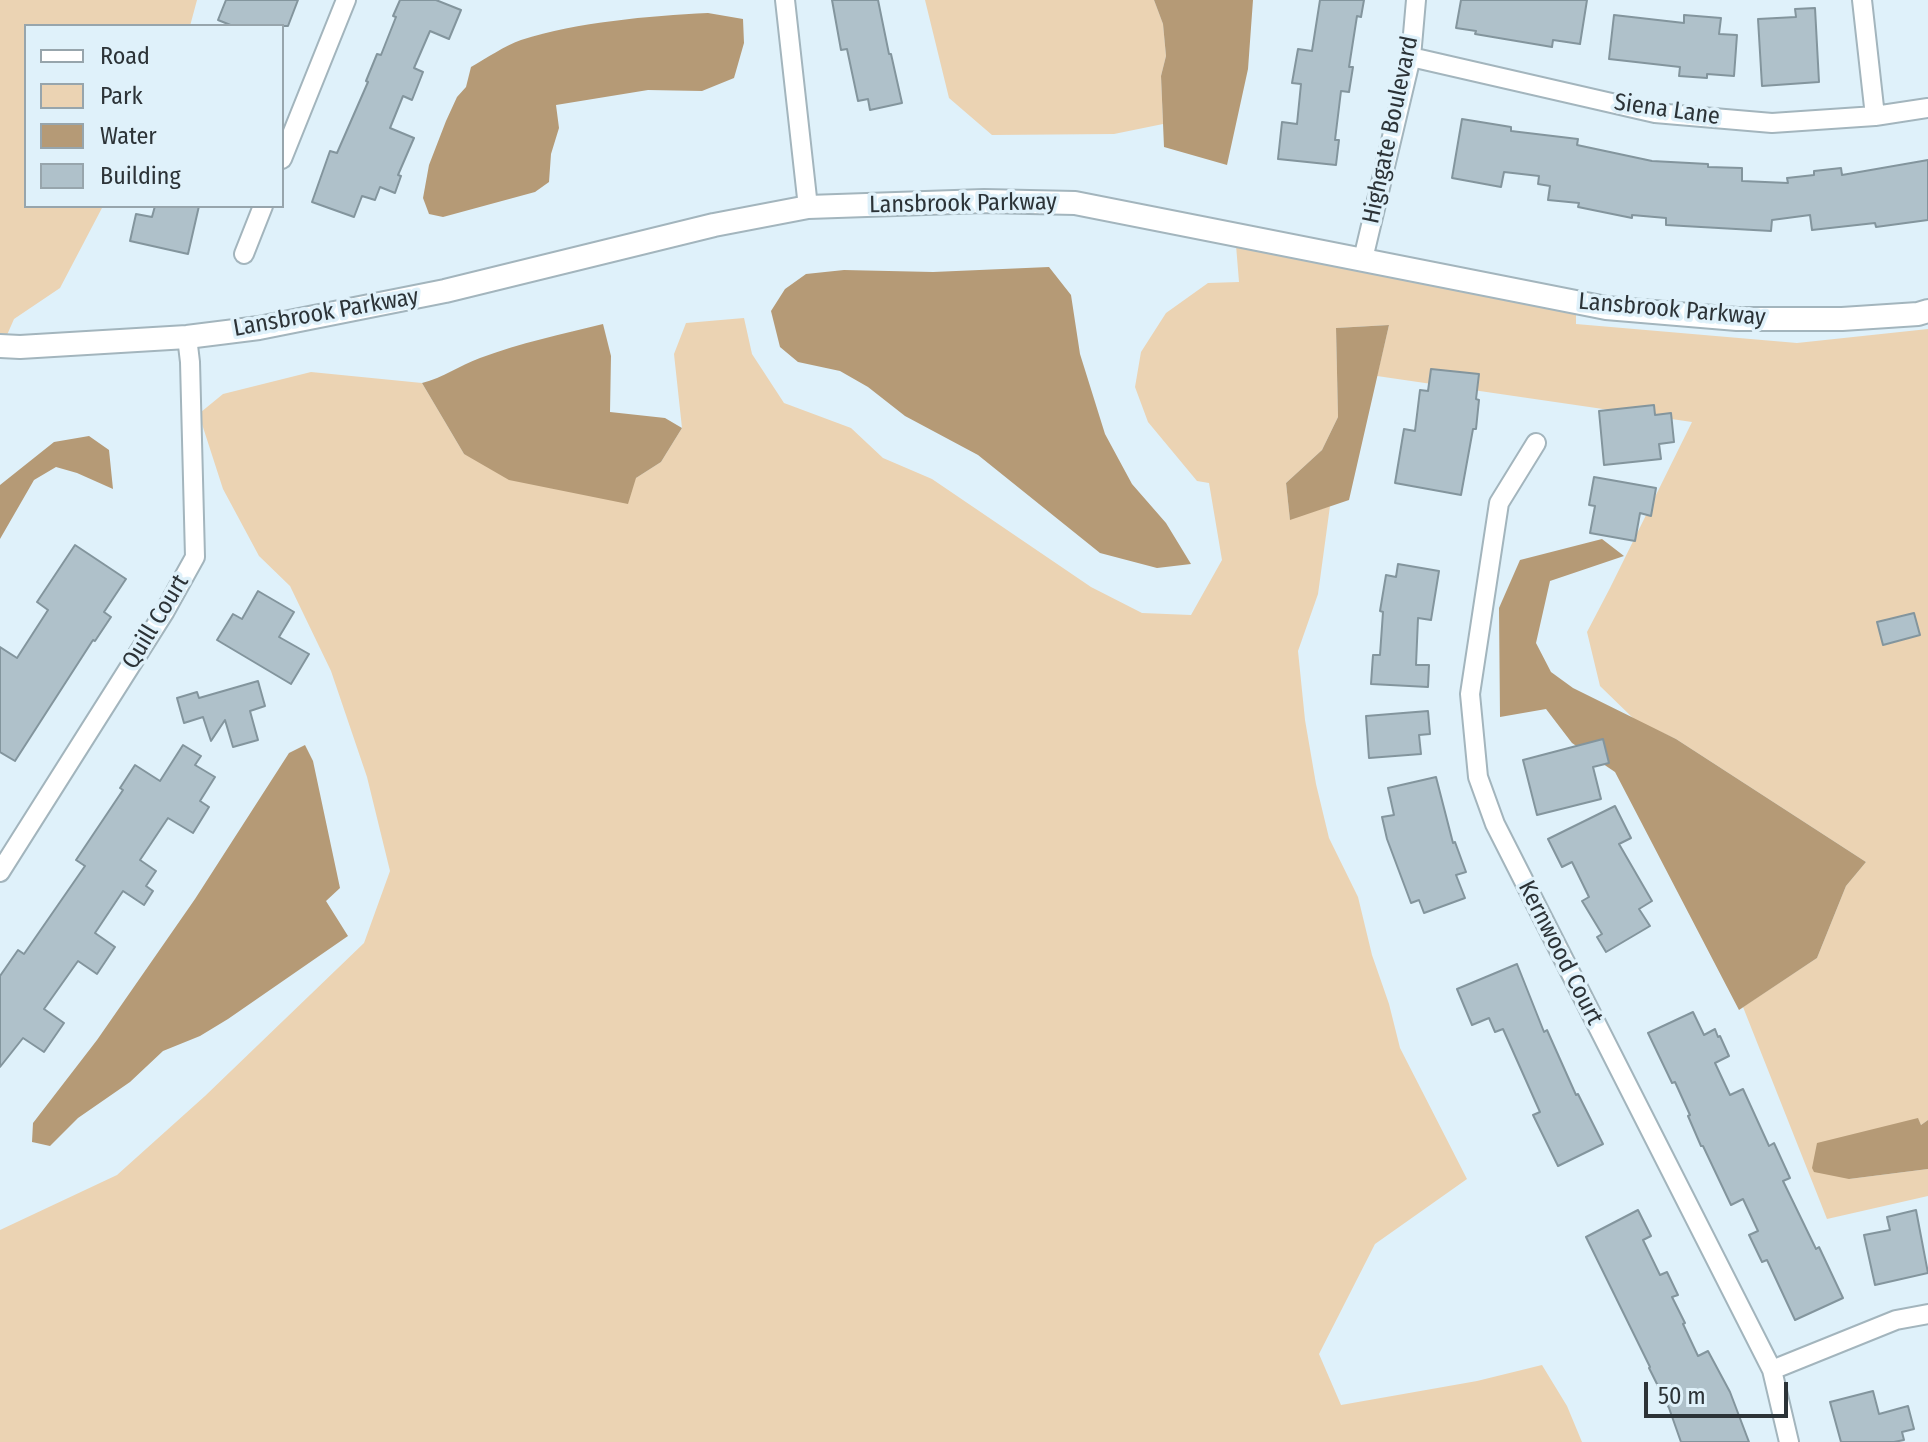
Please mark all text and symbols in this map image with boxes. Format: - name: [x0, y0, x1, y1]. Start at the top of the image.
- legend: [24, 24, 284, 208]
- street label: Highgate Boulevard: [1357, 34, 1425, 226]
- text: Road: [100, 42, 150, 70]
- text: Park: [100, 82, 143, 110]
- street label: Siena Lane: [1612, 88, 1722, 132]
- text: Water: [100, 122, 157, 150]
- text: Building: [100, 162, 181, 190]
- street label: Lansbrook Parkway: [869, 188, 1057, 220]
- street label: Lansbrook Parkway: [231, 283, 421, 343]
- street label: Lansbrook Parkway: [1577, 287, 1767, 333]
- street label: Quill Court: [117, 570, 195, 674]
- street label: Kernwood Court: [1511, 876, 1609, 1030]
- scale bar: [1648, 1366, 1792, 1416]
- text: 50 m: [1658, 1382, 1706, 1410]

